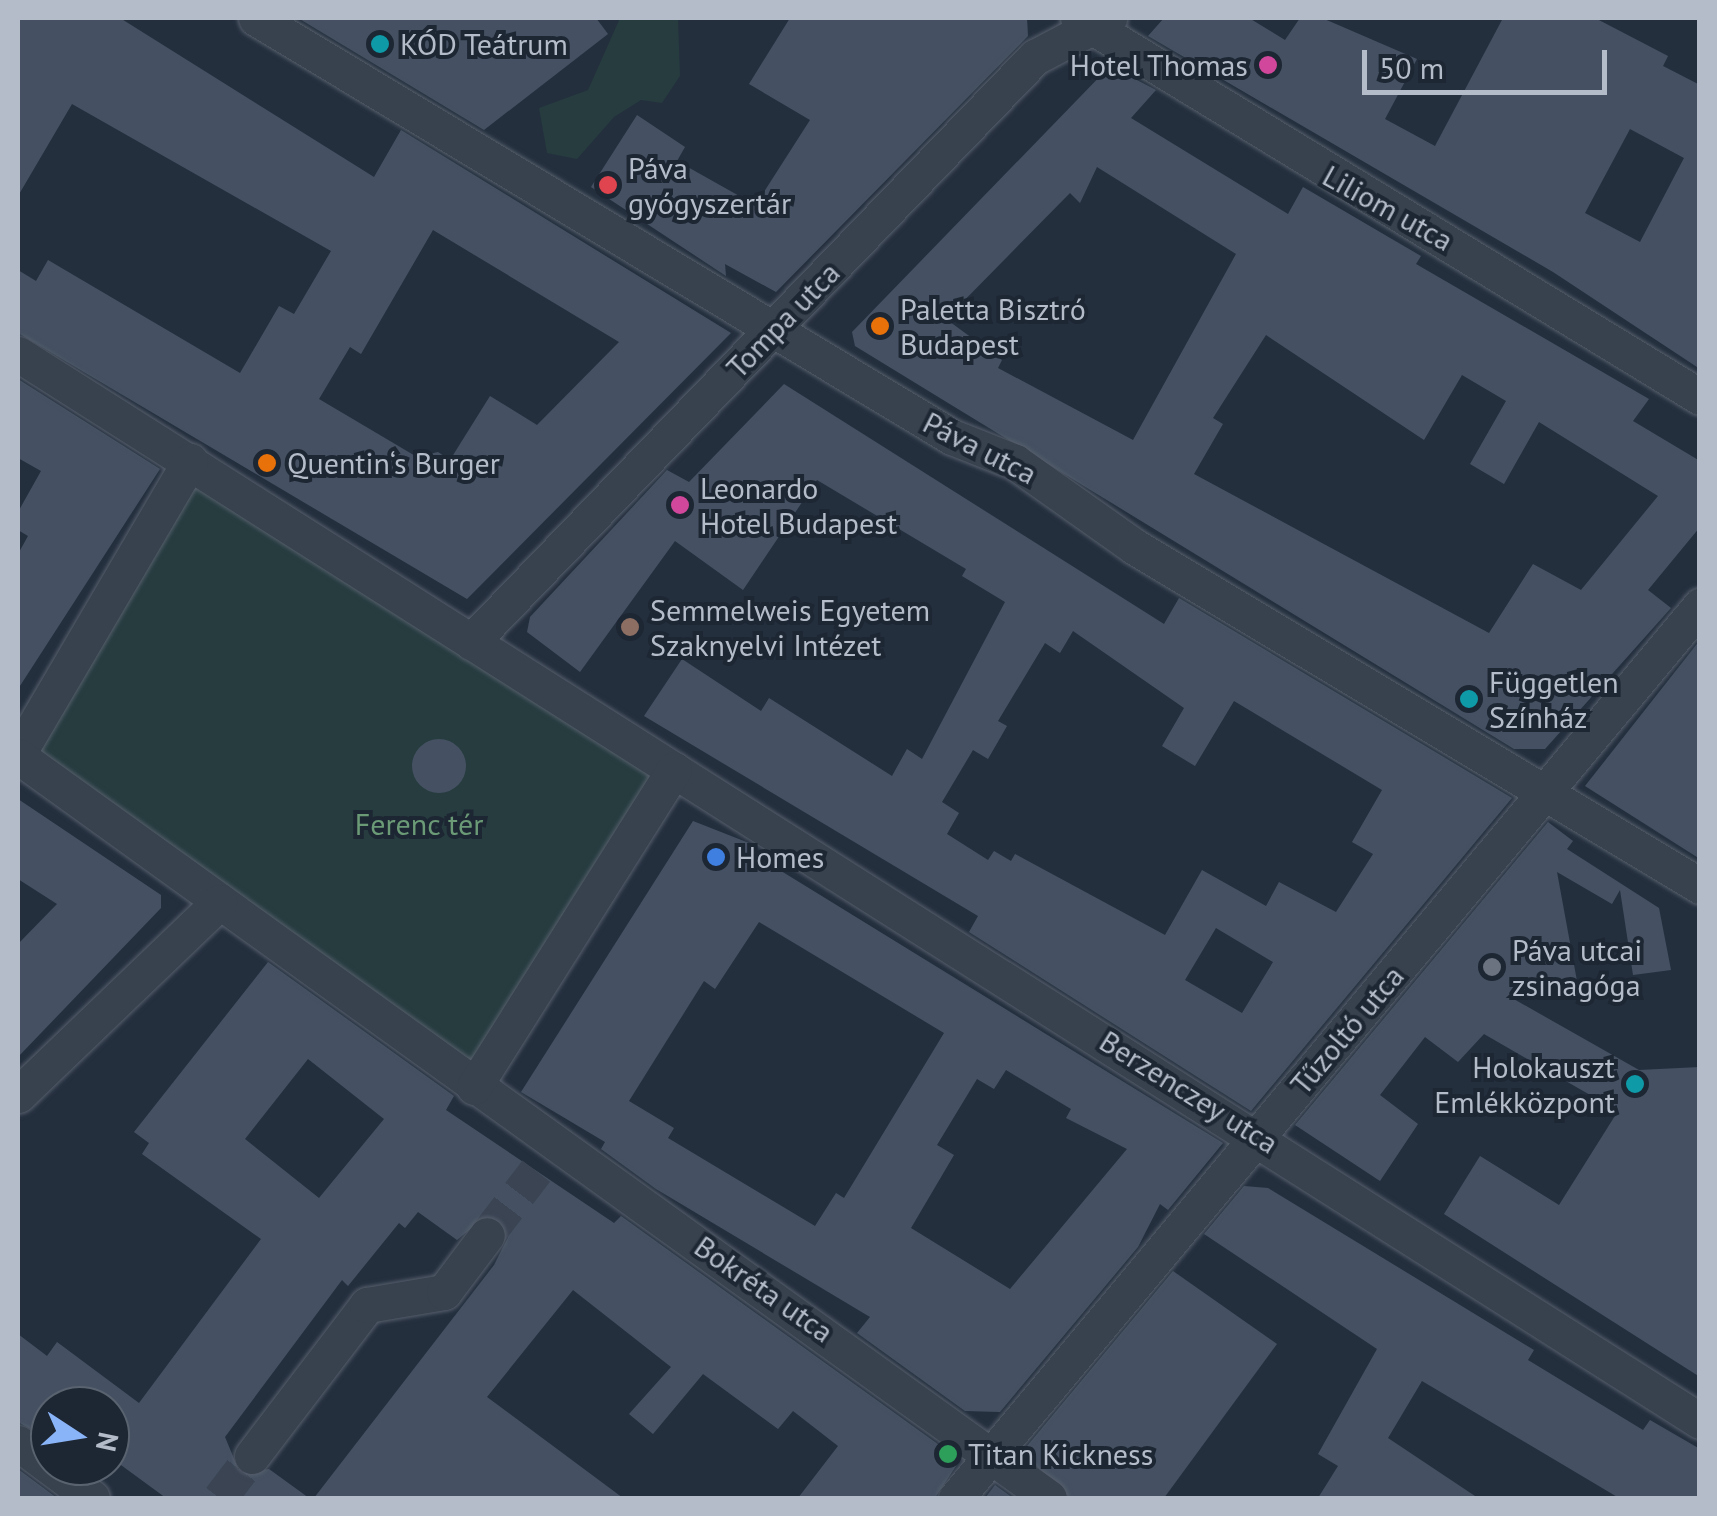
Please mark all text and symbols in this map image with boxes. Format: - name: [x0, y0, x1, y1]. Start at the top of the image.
- place label: KÓD Teátrum: [400, 26, 569, 62]
- scale bar: [1367, 30, 1612, 92]
- marker: KÓD Teátrum: [369, 33, 391, 55]
- place label: Hotel Thomas: [1069, 47, 1248, 83]
- text: 50 m: [1379, 48, 1444, 87]
- marker: Hotel Thomas: [1257, 54, 1279, 76]
- place label: Páva gyógyszertár: [628, 150, 791, 220]
- street label: Liliom utca: [1317, 158, 1459, 258]
- marker: Páva gyógyszertár: [597, 174, 619, 196]
- street label: Tompa utca: [719, 255, 847, 385]
- place label: Paletta Bisztró Budapest: [900, 291, 1086, 362]
- marker: Paletta Bisztró Budapest: [869, 315, 891, 337]
- street label: Páva utca: [917, 404, 1043, 492]
- place label: Quentin‘s Burger: [287, 445, 500, 481]
- marker: Quentin‘s Burger: [256, 452, 278, 474]
- place label: Leonardo Hotel Budapest: [700, 470, 897, 540]
- marker: Leonardo Hotel Budapest: [669, 494, 691, 516]
- place label: Semmelweis Egyetem Szaknyelvi Intézet: [650, 592, 930, 662]
- marker: Semmelweis Egyetem Szaknyelvi Intézet: [619, 616, 641, 638]
- place label: Független Színház: [1489, 664, 1619, 734]
- marker: Független Színház: [1458, 688, 1480, 710]
- park label: Ferenc tér: [354, 806, 484, 842]
- place label: Homes: [736, 839, 824, 875]
- marker: Homes: [705, 846, 727, 868]
- place label: Páva utcai zsinagóga: [1512, 932, 1642, 1002]
- marker: Páva utcai zsinagóga: [1481, 956, 1503, 978]
- street label: Tűzoltó utca: [1283, 958, 1411, 1102]
- street label: Berzenczey utca: [1093, 1023, 1285, 1161]
- place label: Holokauszt Emlékközpont: [1434, 1049, 1615, 1120]
- marker: Holokauszt Emlékközpont: [1624, 1073, 1646, 1095]
- street label: Bokréta utca: [688, 1228, 840, 1350]
- north arrow: [30, 1386, 130, 1486]
- text: N: [88, 1429, 128, 1455]
- place label: Titan Kickness: [968, 1436, 1153, 1472]
- marker: Titan Kickness: [937, 1443, 959, 1465]

